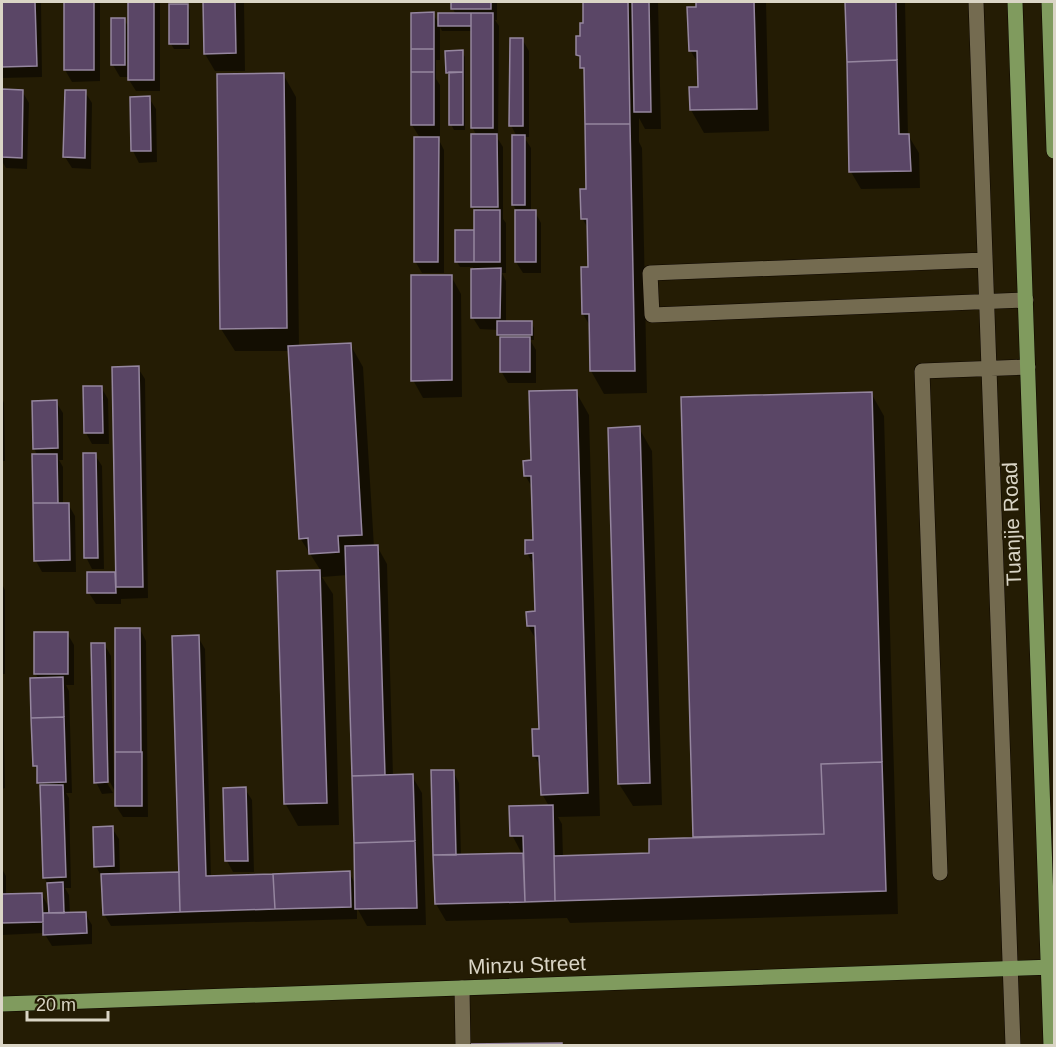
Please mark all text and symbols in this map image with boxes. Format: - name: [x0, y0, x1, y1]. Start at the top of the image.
- street label: Tuanjie Road: [998, 462, 1025, 586]
- street label: Minzu Street: [468, 951, 586, 978]
- scale bar: [27, 984, 108, 1022]
- text: 20 m: [36, 995, 76, 1015]

